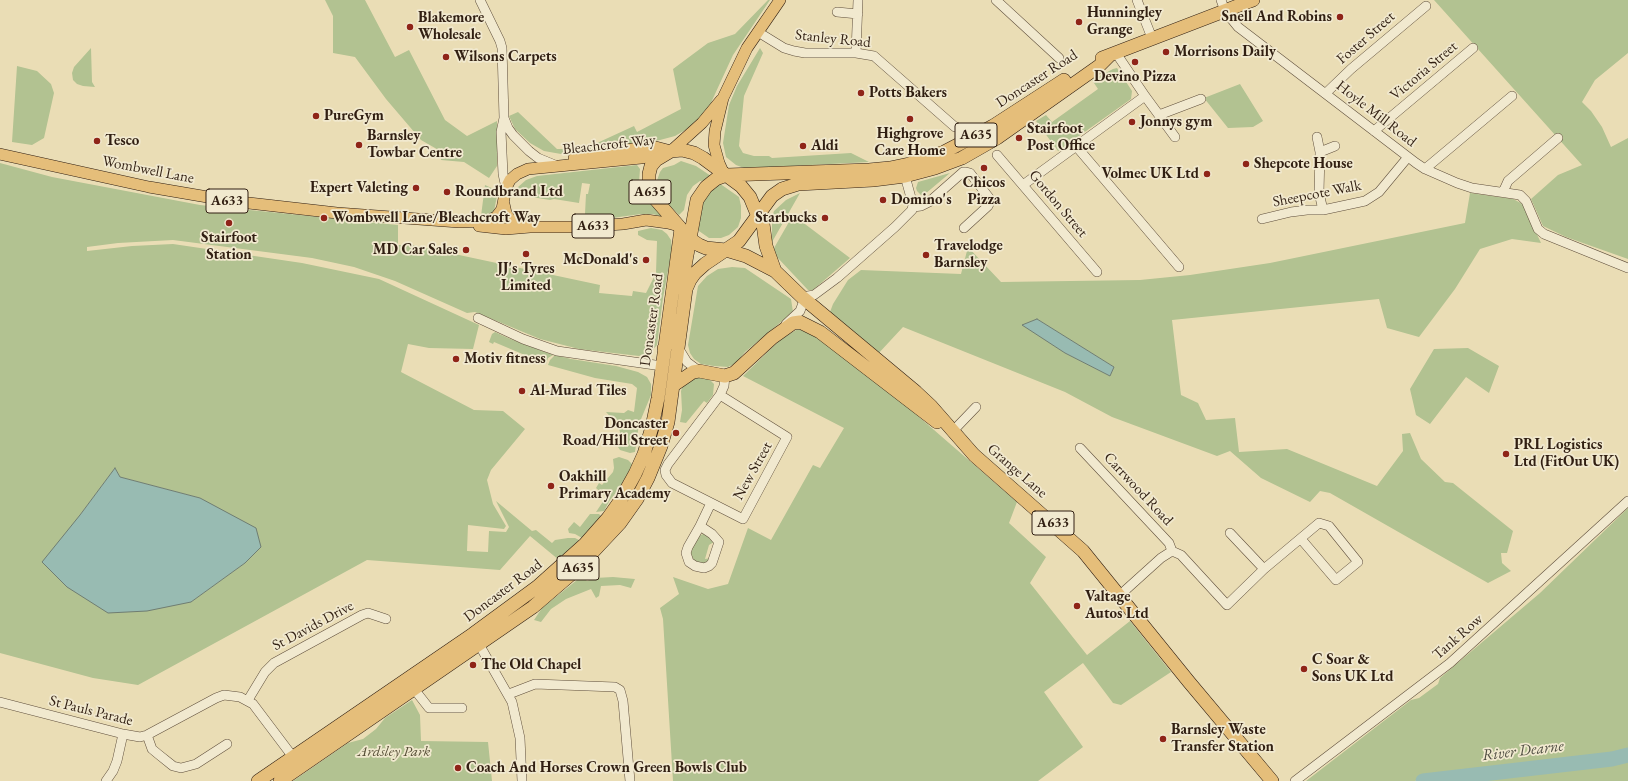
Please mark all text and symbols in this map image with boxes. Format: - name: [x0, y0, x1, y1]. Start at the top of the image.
- place label: Hunningley Grange: [1087, 4, 1162, 39]
- place label: Snell And Robins: [1222, 8, 1332, 26]
- street label: Foster Street: [1333, 8, 1399, 68]
- place label: Blakemore Wholesale: [418, 9, 484, 44]
- marker: Snell And Robins: [1335, 12, 1345, 22]
- marker: Hunningley Grange: [1074, 17, 1084, 27]
- marker: Blakemore Wholesale: [405, 22, 415, 32]
- street label: Stanley Road: [794, 26, 872, 52]
- street label: Victoria Street: [1387, 38, 1461, 104]
- place label: Morrisons Daily: [1174, 43, 1276, 61]
- street label: Doncaster Road: [993, 46, 1081, 112]
- marker: Morrisons Daily: [1161, 47, 1171, 57]
- place label: Wilsons Carpets: [454, 48, 557, 66]
- marker: Wilsons Carpets: [441, 52, 451, 62]
- marker: Devino Pizza: [1130, 57, 1140, 67]
- place label: Devino Pizza: [1094, 68, 1176, 86]
- street label: Hoyle Mill Road: [1332, 77, 1420, 151]
- place label: Potts Bakers: [869, 84, 947, 102]
- marker: Potts Bakers: [856, 88, 866, 98]
- place label: PureGym: [324, 107, 384, 125]
- marker: PureGym: [311, 111, 321, 121]
- place label: Jonnys gym: [1140, 113, 1212, 131]
- marker: Highgrove Care Home: [905, 114, 915, 124]
- marker: Jonnys gym: [1127, 117, 1137, 127]
- place label: Stairfoot Post Office: [1027, 120, 1095, 155]
- road number: A635: [955, 123, 997, 147]
- place label: Highgrove Care Home: [875, 125, 945, 160]
- place label: Barnsley Towbar Centre: [367, 127, 462, 162]
- street label: Bleachcroft Way: [562, 131, 656, 159]
- place label: Tesco: [105, 132, 139, 150]
- marker: Stairfoot Post Office: [1014, 133, 1024, 143]
- marker: Tesco: [92, 136, 102, 146]
- place label: Aldi: [811, 137, 839, 155]
- marker: Barnsley Towbar Centre: [354, 140, 364, 150]
- marker: Aldi: [798, 141, 808, 151]
- street label: Wombwell Lane: [100, 152, 196, 188]
- place label: Shepcote House: [1254, 155, 1353, 173]
- marker: Shepcote House: [1241, 159, 1251, 169]
- marker: Chicos Pizza: [979, 163, 989, 173]
- place label: Volmec UK Ltd: [1102, 165, 1199, 183]
- street label: Gordon Street: [1025, 167, 1091, 241]
- marker: Volmec UK Ltd: [1202, 169, 1212, 179]
- place label: Chicos Pizza: [963, 174, 1005, 209]
- street label: Sheepcote Walk: [1271, 177, 1363, 211]
- place label: Expert Valeting: [310, 179, 408, 197]
- road number: A635: [629, 180, 671, 204]
- marker: Expert Valeting: [411, 183, 421, 193]
- place label: Roundbrand Ltd: [455, 183, 563, 201]
- marker: Roundbrand Ltd: [442, 187, 452, 197]
- road number: A633: [206, 189, 248, 213]
- place label: Domino's: [891, 191, 952, 209]
- marker: Domino's: [878, 195, 888, 205]
- place label: Wombwell Lane/Bleachcroft Way: [332, 209, 541, 227]
- place label: Starbucks: [755, 209, 817, 227]
- marker: Wombwell Lane/Bleachcroft Way: [319, 213, 329, 223]
- marker: Starbucks: [820, 213, 830, 223]
- road number: A633: [572, 214, 614, 238]
- marker: Stairfoot Station: [224, 218, 234, 228]
- place label: Stairfoot Station: [201, 229, 257, 264]
- place label: Travelodge Barnsley: [934, 237, 1003, 272]
- place label: MD Car Sales: [373, 241, 458, 259]
- marker: MD Car Sales: [461, 245, 471, 255]
- marker: JJ's Tyres Limited: [521, 249, 531, 259]
- marker: Travelodge Barnsley: [921, 250, 931, 260]
- place label: McDonald's: [563, 251, 638, 269]
- marker: McDonald's: [641, 255, 651, 265]
- place label: JJ's Tyres Limited: [497, 260, 555, 295]
- street label: Doncaster Road: [637, 273, 667, 367]
- place label: Motiv fitness: [464, 350, 546, 368]
- marker: Motiv fitness: [451, 354, 461, 364]
- place label: Al-Murad Tiles: [530, 382, 626, 400]
- marker: Al-Murad Tiles: [517, 386, 527, 396]
- place label: Doncaster Road/Hill Street: [562, 415, 668, 450]
- marker: Doncaster Road/Hill Street: [671, 428, 681, 438]
- place label: PRL Logistics Ltd (FitOut UK): [1514, 436, 1619, 471]
- street label: New Street: [730, 439, 776, 503]
- street label: Grange Lane: [983, 440, 1051, 502]
- street label: Carrwood Road: [1100, 449, 1176, 529]
- marker: PRL Logistics Ltd (FitOut UK): [1501, 449, 1511, 459]
- place label: Oakhill Primary Academy: [559, 468, 671, 503]
- marker: Oakhill Primary Academy: [546, 481, 556, 491]
- road number: A633: [1032, 511, 1074, 535]
- street label: Doncaster Road: [460, 556, 546, 626]
- road number: A635: [557, 556, 599, 580]
- place label: Valtage Autos Ltd: [1085, 588, 1149, 623]
- street label: St Davids Drive: [269, 597, 357, 655]
- marker: Valtage Autos Ltd: [1072, 601, 1082, 611]
- street label: Tank Row: [1429, 610, 1487, 664]
- place label: C Soar & Sons UK Ltd: [1312, 651, 1393, 686]
- place label: The Old Chapel: [481, 656, 581, 674]
- marker: The Old Chapel: [468, 660, 478, 670]
- marker: C Soar & Sons UK Ltd: [1299, 664, 1309, 674]
- street label: St Pauls Parade: [47, 692, 135, 730]
- place label: Barnsley Waste Transfer Station: [1171, 721, 1274, 756]
- marker: Barnsley Waste Transfer Station: [1158, 734, 1168, 744]
- water label: River Dearne: [1481, 736, 1565, 766]
- park label: Ardsley Park: [358, 743, 430, 761]
- place label: Coach And Horses Crown Green Bowls Club: [466, 759, 747, 777]
- marker: Coach And Horses Crown Green Bowls Club: [453, 763, 463, 773]

